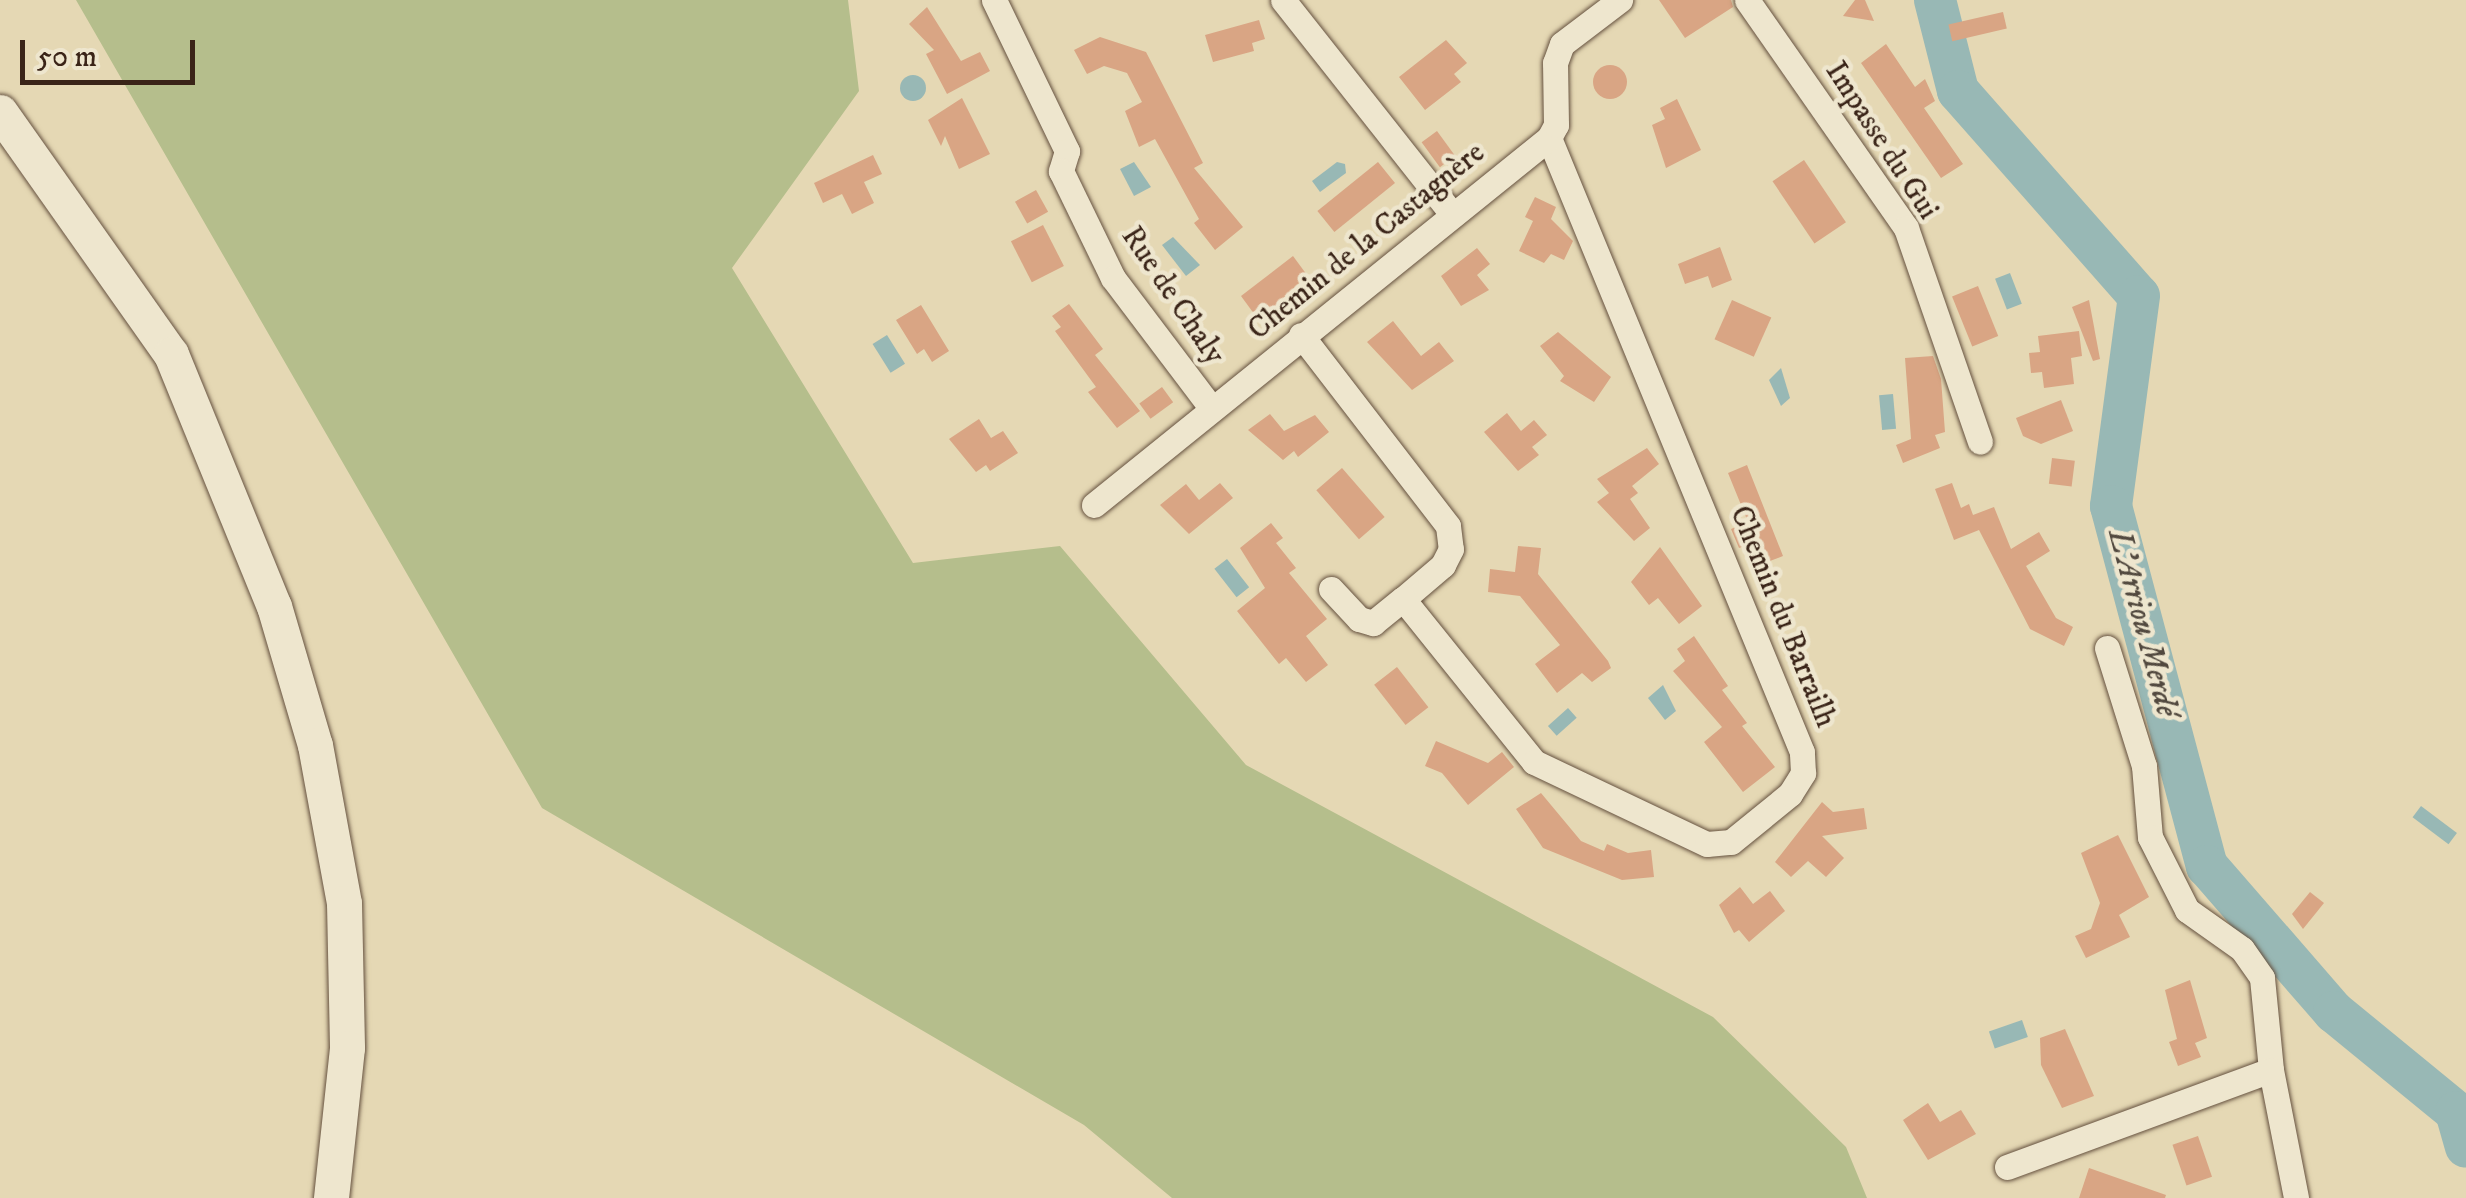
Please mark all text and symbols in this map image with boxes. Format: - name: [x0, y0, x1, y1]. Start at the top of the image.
- scale bar: [25, 20, 200, 82]
- text: 50 m: [37, 39, 97, 76]
- street label: Impasse du Gui: [1817, 55, 1945, 227]
- street label: Chemin de la Castagnère: [1242, 136, 1492, 348]
- street label: Rue de Chaly: [1113, 220, 1231, 372]
- street label: Chemin du Barrailh: [1721, 501, 1843, 733]
- water label: L'Arriou Merdé: [2099, 525, 2185, 721]

